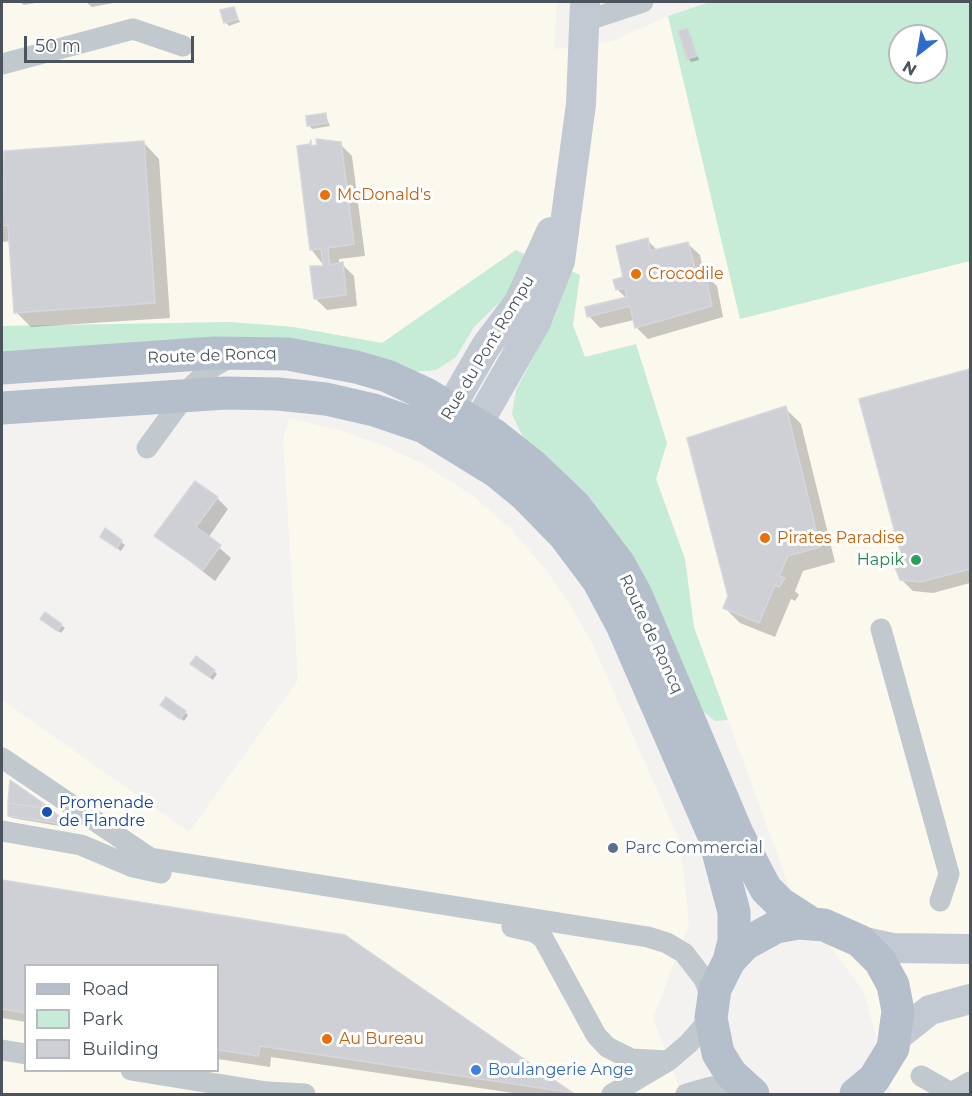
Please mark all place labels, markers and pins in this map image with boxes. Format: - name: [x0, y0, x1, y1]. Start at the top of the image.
- place label: McDonald's: [337, 185, 431, 205]
- marker: McDonald's: [318, 188, 332, 202]
- place label: Crocodile: [648, 264, 724, 284]
- marker: Crocodile: [629, 267, 643, 281]
- place label: Pirates Paradise: [777, 528, 904, 548]
- marker: Pirates Paradise: [758, 531, 772, 545]
- place label: Hapik: [857, 550, 904, 570]
- marker: Hapik: [909, 553, 923, 567]
- place label: Promenade de Flandre: [59, 793, 154, 831]
- marker: Promenade de Flandre: [40, 805, 54, 819]
- place label: Parc Commercial: [625, 838, 763, 858]
- marker: Parc Commercial: [606, 841, 620, 855]
- place label: Au Bureau: [339, 1029, 424, 1049]
- marker: Au Bureau: [320, 1032, 334, 1046]
- place label: Boulangerie Ange: [488, 1060, 633, 1080]
- marker: Boulangerie Ange: [469, 1063, 483, 1077]

